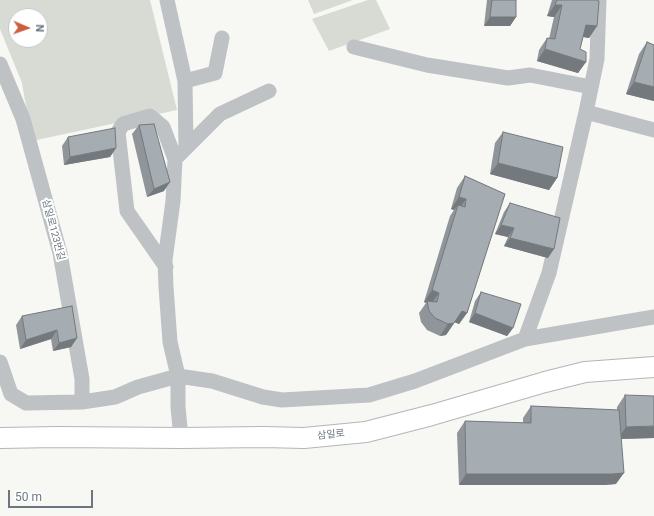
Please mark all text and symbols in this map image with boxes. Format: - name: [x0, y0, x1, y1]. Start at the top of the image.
- north arrow: [8, 8, 48, 48]
- text: N: [33, 24, 46, 33]
- street label: 삼일로123번길: [39, 198, 67, 262]
- street label: 삼일로: [317, 428, 345, 442]
- scale bar: [10, 482, 95, 508]
- text: 50 m: [15, 490, 42, 504]

